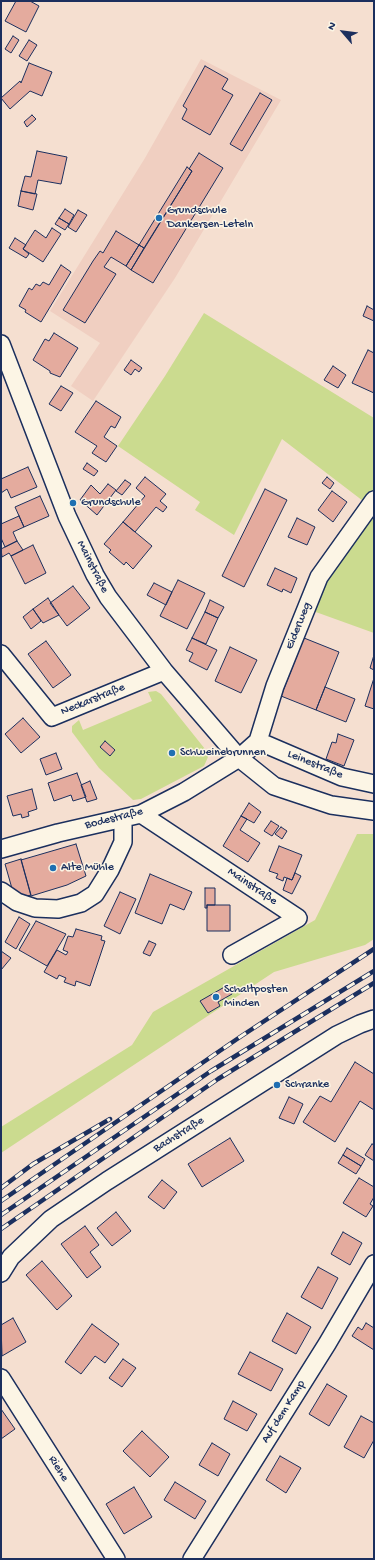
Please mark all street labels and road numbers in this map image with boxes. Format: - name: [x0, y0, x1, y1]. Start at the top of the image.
- street label: Mainstraße: [73, 538, 111, 596]
- street label: Eiderweg: [283, 600, 315, 652]
- street label: Neckarstraße: [59, 681, 127, 719]
- street label: Leinestraße: [285, 747, 345, 783]
- street label: Bodestraße: [83, 805, 145, 833]
- street label: Mainstraße: [224, 865, 280, 909]
- street label: Bachstraße: [151, 1114, 207, 1156]
- street label: Auf dem Kamp: [259, 1378, 309, 1446]
- street label: Riehe: [45, 1453, 71, 1485]

